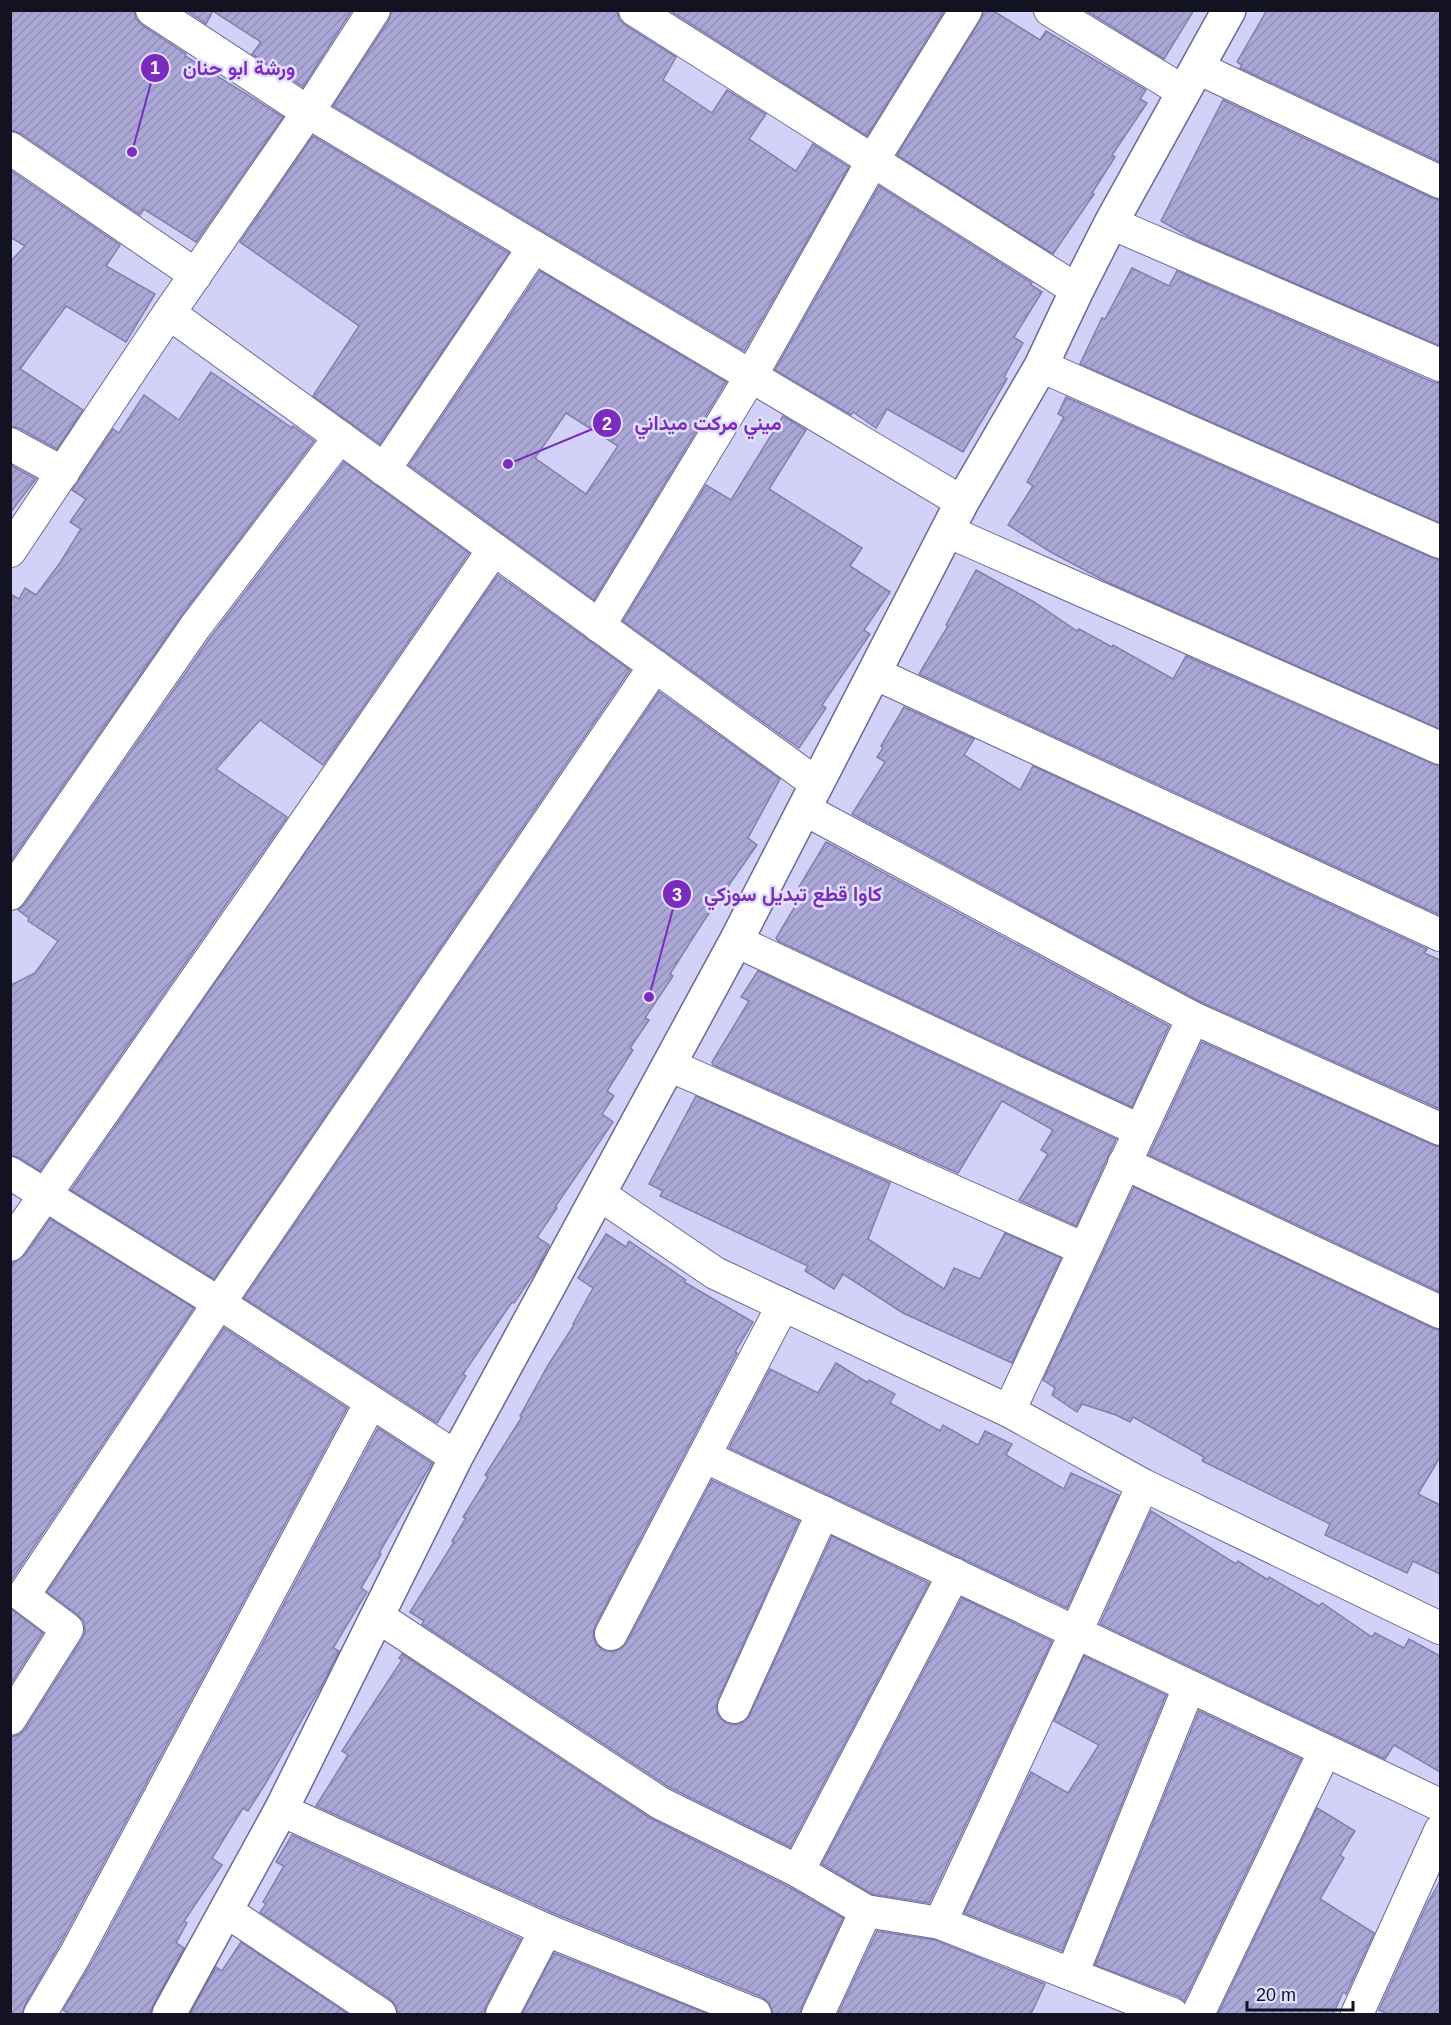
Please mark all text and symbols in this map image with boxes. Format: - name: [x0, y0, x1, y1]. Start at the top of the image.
- callout: ورشة ابو حنان: [140, 49, 307, 87]
- text: ورشة ابو حنان: [183, 57, 295, 81]
- text: 1: [150, 58, 160, 78]
- callout: ميني مركت ميداني: [592, 404, 794, 442]
- text: ميني مركت ميداني: [634, 412, 782, 440]
- text: 2: [602, 414, 612, 434]
- callout: كاوا قطع تبديل سوزكي: [662, 875, 895, 913]
- text: كاوا قطع تبديل سوزكي: [704, 883, 882, 911]
- text: 3: [672, 885, 682, 905]
- scale bar: [1247, 1974, 1354, 2012]
- text: 20 m: [1256, 1985, 1296, 2005]

